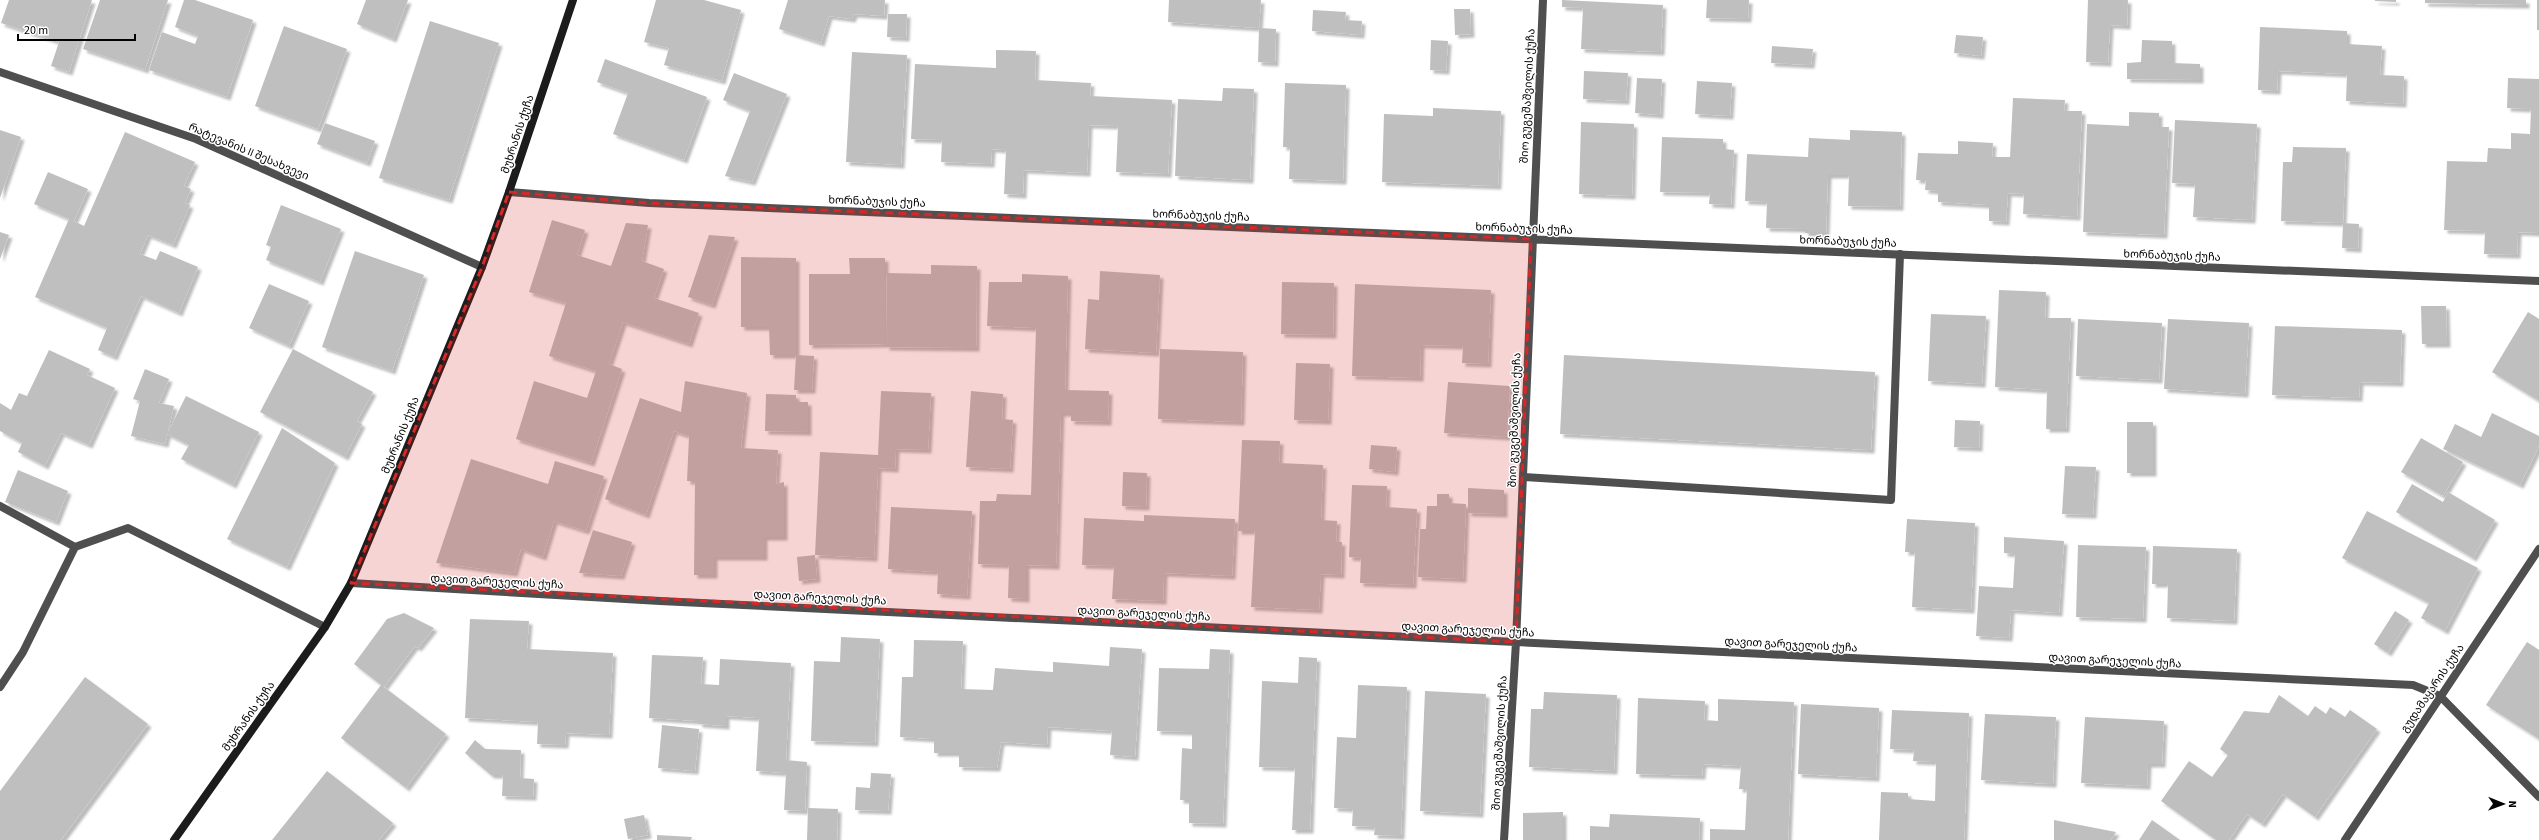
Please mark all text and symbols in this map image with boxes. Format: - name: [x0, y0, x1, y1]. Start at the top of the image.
- scale bar: [18, 16, 135, 42]
- text: 20 m: [24, 22, 48, 39]
- street label: შიო გუგეშაშვილის ქუჩა: [1516, 28, 1539, 164]
- street label: მუხრანის ქუჩა: [498, 93, 537, 176]
- street label: რატევანის II შესახვევი: [186, 119, 311, 184]
- street label: ხორნაბუჯის ქუჩა: [828, 192, 926, 211]
- street label: ხორნაბუჯის ქუჩა: [1152, 206, 1250, 225]
- street label: ხორნაბუჯის ქუჩა: [1475, 219, 1573, 238]
- street label: ხორნაბუჯის ქუჩა: [1799, 232, 1897, 251]
- street label: ხორნაბუჯის ქუჩა: [2123, 246, 2221, 265]
- street label: შიო გუგეშაშვილის ქუჩა: [1505, 352, 1524, 488]
- street label: მუხრანის ქუჩა: [378, 394, 423, 476]
- street label: დავით გარეჯელის ქუჩა: [430, 571, 564, 592]
- street label: დავით გარეჯელის ქუჩა: [753, 587, 887, 608]
- street label: დავით გარეჯელის ქუჩა: [1077, 603, 1211, 624]
- street label: დავით გარეჯელის ქუჩა: [1401, 619, 1535, 640]
- street label: დავით გარეჯელის ქუჩა: [1724, 634, 1858, 655]
- street label: გუდამაყარის ქუჩა: [2397, 641, 2468, 736]
- street label: დავით გარეჯელის ქუჩა: [2048, 650, 2182, 671]
- street label: შიო გუგეშაშვილის ქუჩა: [1488, 675, 1511, 811]
- street label: მუხრანის ქუჩა: [219, 678, 278, 754]
- north arrow: [2483, 784, 2523, 824]
- text: N: [2505, 800, 2520, 808]

